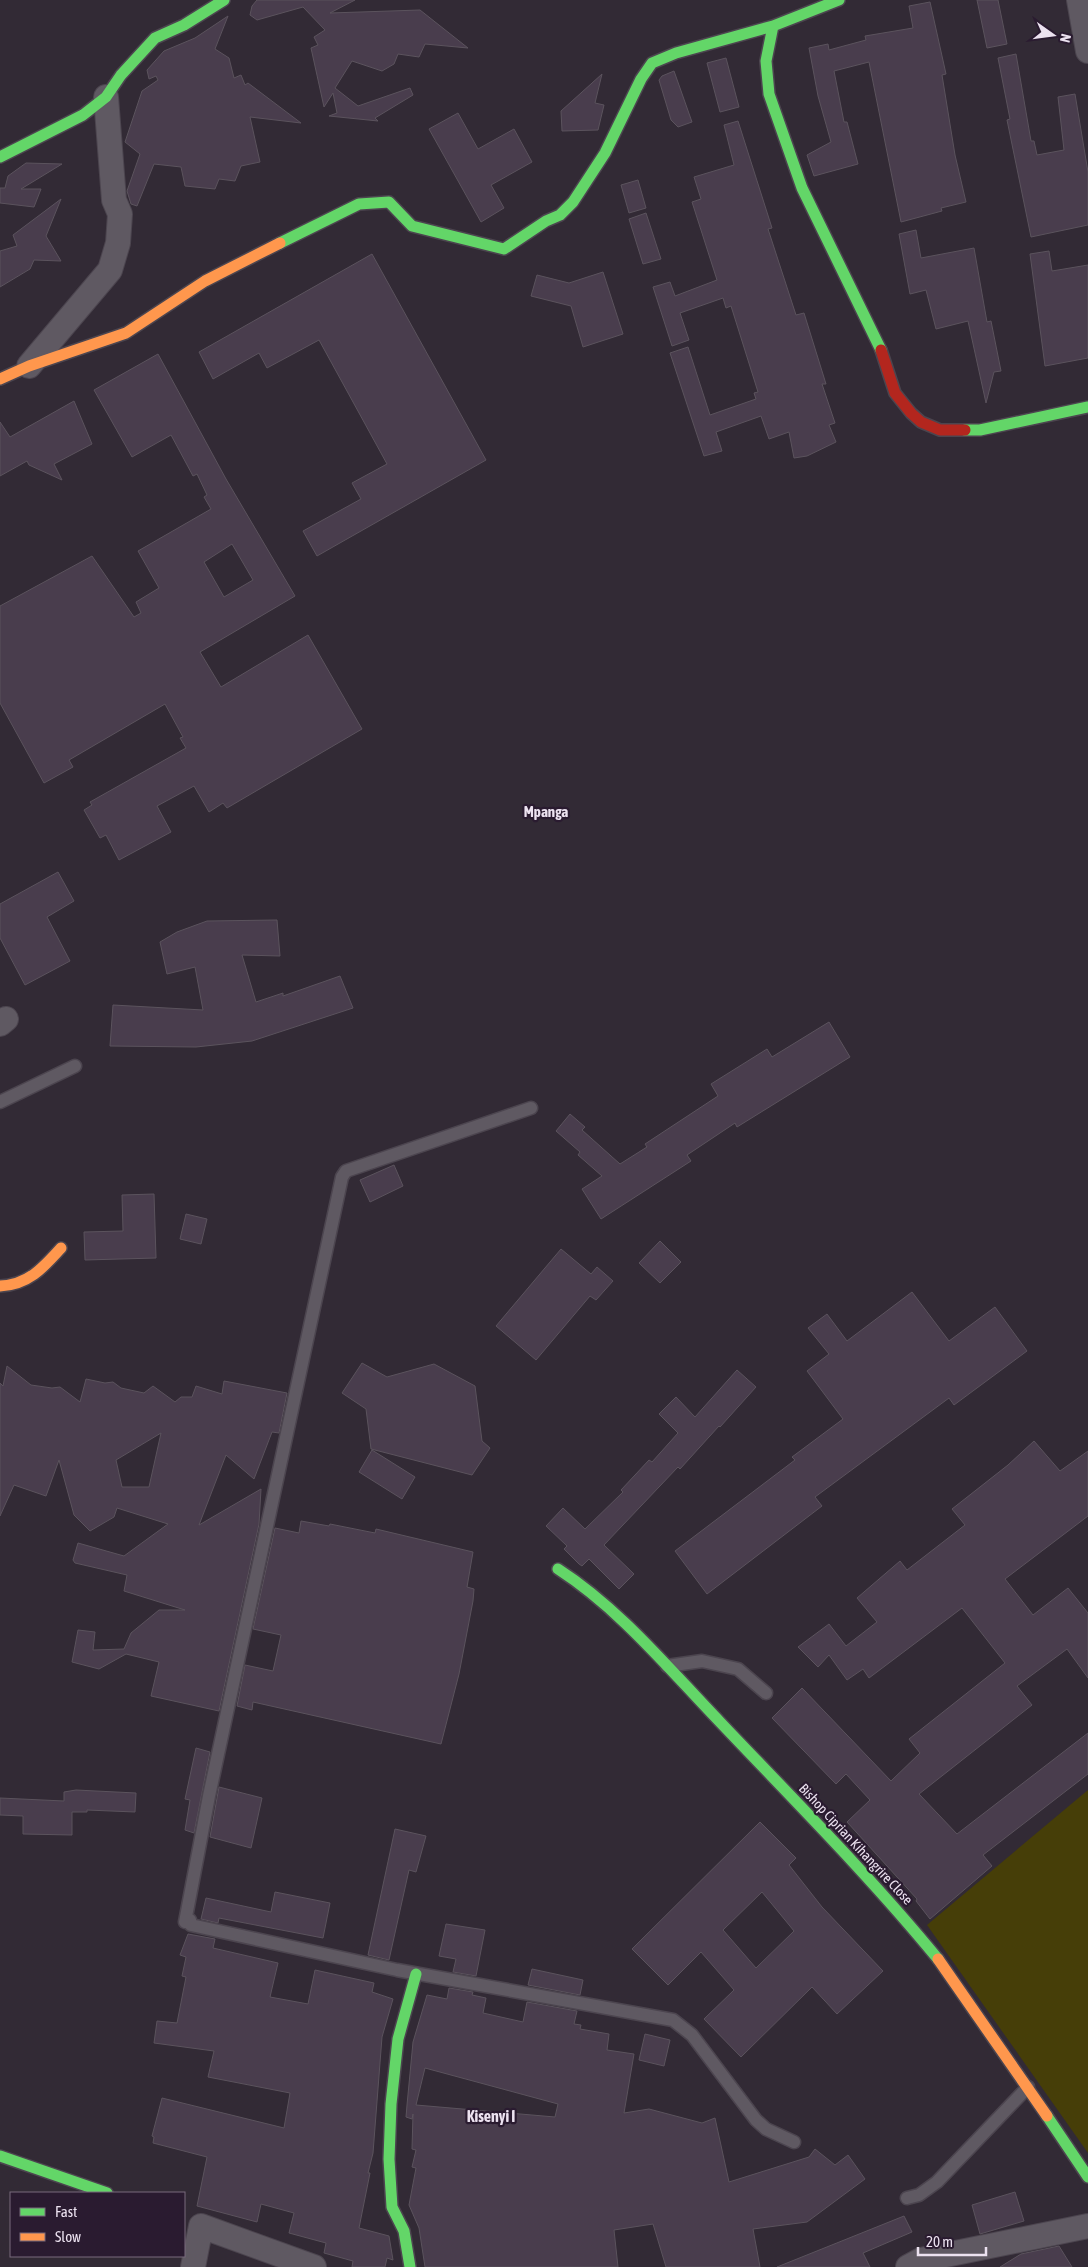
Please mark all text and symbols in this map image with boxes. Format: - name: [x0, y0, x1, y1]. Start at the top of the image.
- north arrow: [1028, 10, 1078, 60]
- text: N: [1057, 32, 1074, 44]
- district label: Mpanga: [524, 803, 568, 820]
- street label: Bishop Ciprian Kihangrire Close: [796, 1780, 916, 1908]
- district label: Kisenyi I: [467, 2107, 515, 2125]
- legend: [10, 2192, 185, 2257]
- text: Fast: [55, 2203, 77, 2220]
- scale bar: [918, 2224, 986, 2256]
- text: Slow: [55, 2228, 81, 2245]
- text: 20 m: [926, 2233, 953, 2250]

